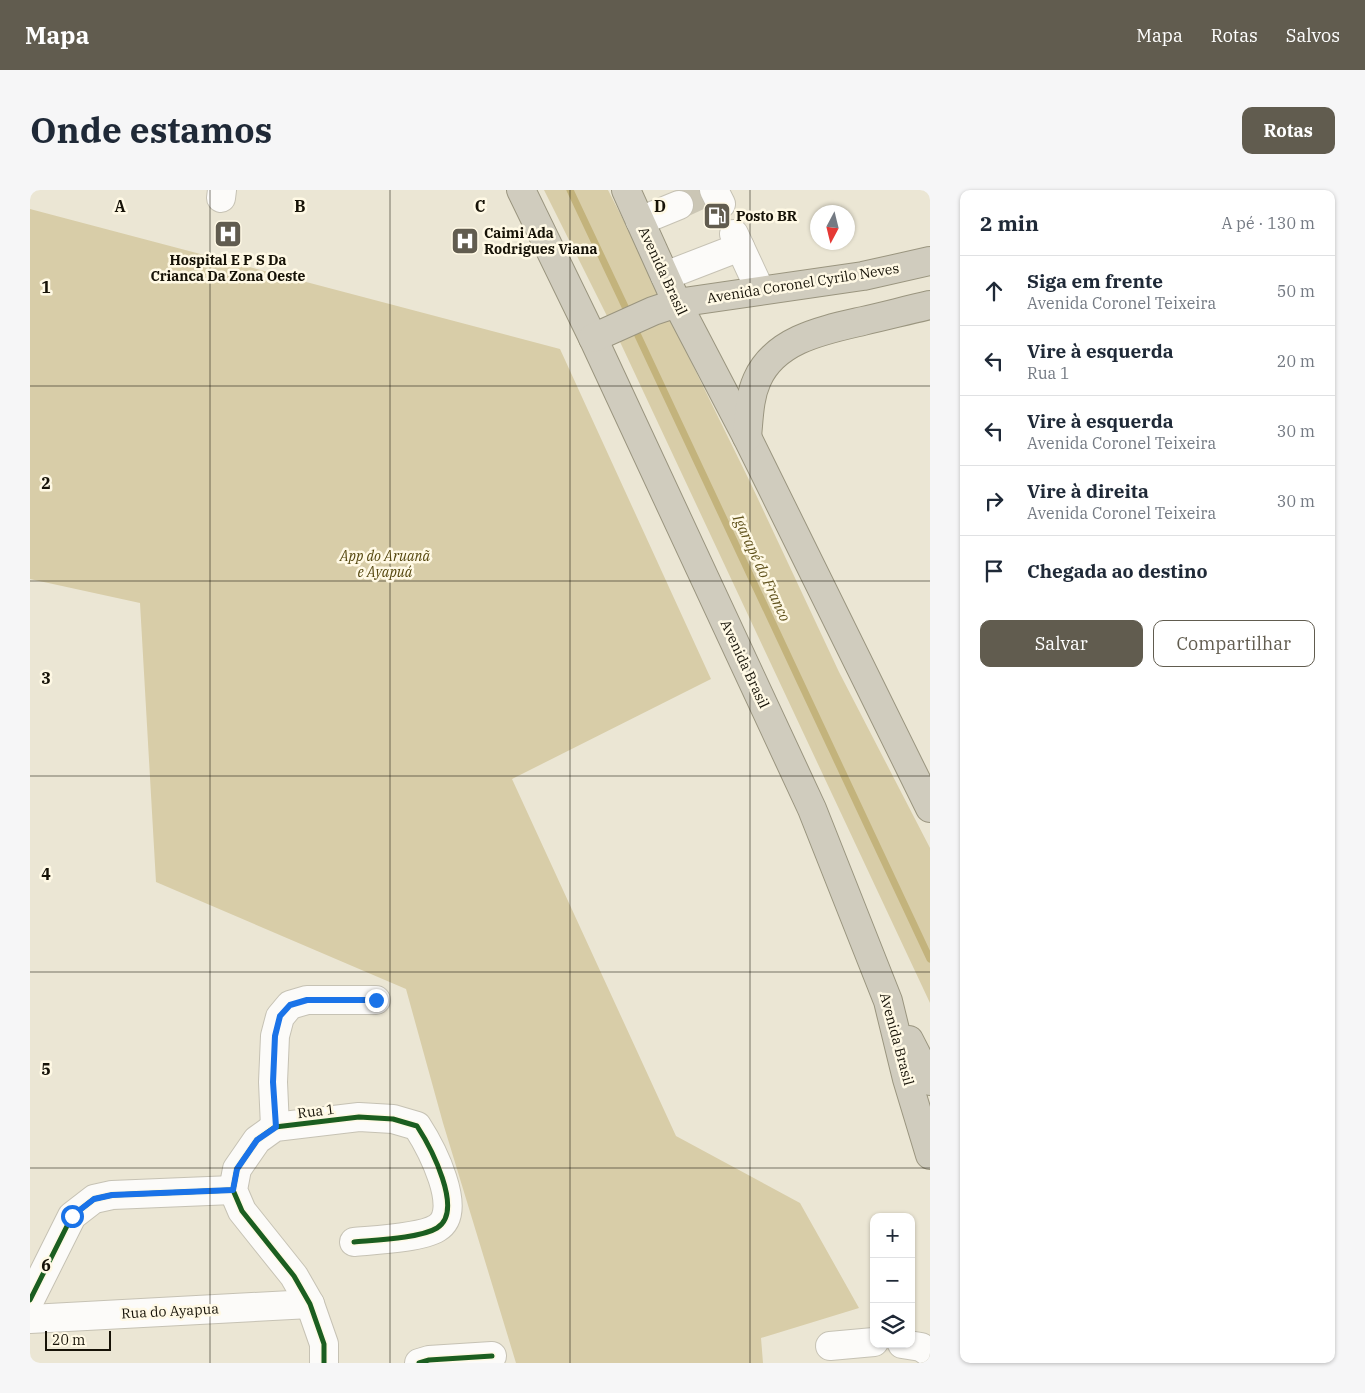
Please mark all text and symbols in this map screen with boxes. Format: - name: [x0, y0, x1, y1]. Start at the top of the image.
- text: Mapa: [25, 19, 89, 51]
- text: Mapa: [1136, 24, 1183, 47]
- text: Rotas: [1211, 24, 1258, 47]
- text: Salvos: [1286, 24, 1340, 47]
- text: Onde estamos: [30, 107, 272, 153]
- button: Rotas: [1242, 107, 1335, 154]
- text: A: [114, 196, 126, 216]
- text: B: [294, 196, 306, 216]
- text: C: [475, 196, 485, 216]
- text: D: [654, 196, 666, 216]
- fuel station icon: Posto BR: [702, 201, 732, 231]
- north arrow: [810, 205, 855, 250]
- place label: Posto BR: [736, 207, 798, 225]
- text: 2 min: [980, 209, 1039, 237]
- text: A pé · 130 m: [1221, 213, 1315, 233]
- hospital icon: Hospital E P S Da Crianca Da Zona Oeste: [213, 219, 243, 249]
- place label: Caimi Ada Rodrigues Viana: [484, 224, 598, 258]
- street label: Avenida Brasil: [635, 224, 691, 318]
- hospital icon: Caimi Ada Rodrigues Viana: [450, 226, 480, 256]
- place label: Hospital E P S Da Crianca Da Zona Oeste: [151, 251, 306, 285]
- street label: Avenida Coronel Cyrilo Neves: [706, 259, 900, 307]
- text: Siga em frente: [1027, 269, 1163, 293]
- text: 1: [41, 277, 51, 297]
- icon: ahead: [980, 277, 1008, 305]
- text: 50 m: [1277, 281, 1315, 301]
- text: Avenida Coronel Teixeira: [1027, 293, 1216, 313]
- text: Vire à esquerda: [1027, 339, 1174, 363]
- icon: left: [980, 347, 1008, 375]
- text: 20 m: [1277, 351, 1315, 371]
- text: Rua 1: [1027, 363, 1070, 383]
- text: Vire à esquerda: [1027, 409, 1174, 433]
- icon: left: [980, 417, 1008, 445]
- text: 30 m: [1277, 421, 1315, 441]
- text: Avenida Coronel Teixeira: [1027, 433, 1216, 453]
- text: 2: [41, 473, 51, 493]
- text: Vire à direita: [1027, 479, 1149, 503]
- icon: right: [980, 487, 1008, 515]
- text: 30 m: [1277, 491, 1315, 511]
- text: Avenida Coronel Teixeira: [1027, 503, 1216, 523]
- water label: Igarapé do Franco: [729, 511, 795, 624]
- park label: App do Aruanã e Ayapuá: [339, 547, 431, 581]
- icon: arrive: [980, 557, 1008, 585]
- text: Chegada ao destino: [1027, 559, 1208, 583]
- street label: Avenida Brasil: [717, 617, 773, 711]
- button: Salvar: [980, 620, 1143, 667]
- button: Compartilhar: [1153, 620, 1315, 667]
- text: 3: [41, 668, 51, 688]
- text: 4: [41, 864, 51, 884]
- route end: [365, 989, 388, 1012]
- street label: Avenida Brasil: [876, 991, 918, 1087]
- text: 5: [41, 1059, 51, 1079]
- street label: Rua 1: [296, 1100, 336, 1122]
- route start: [61, 1205, 84, 1228]
- map controls: [870, 1213, 915, 1348]
- button: +: [870, 1213, 915, 1258]
- text: 6: [41, 1255, 51, 1275]
- button: −: [870, 1258, 915, 1303]
- street label: Rua do Ayapua: [121, 1299, 220, 1323]
- button: layers: [870, 1303, 915, 1348]
- scale bar: [45, 1328, 111, 1351]
- text: 20 m: [52, 1331, 85, 1349]

